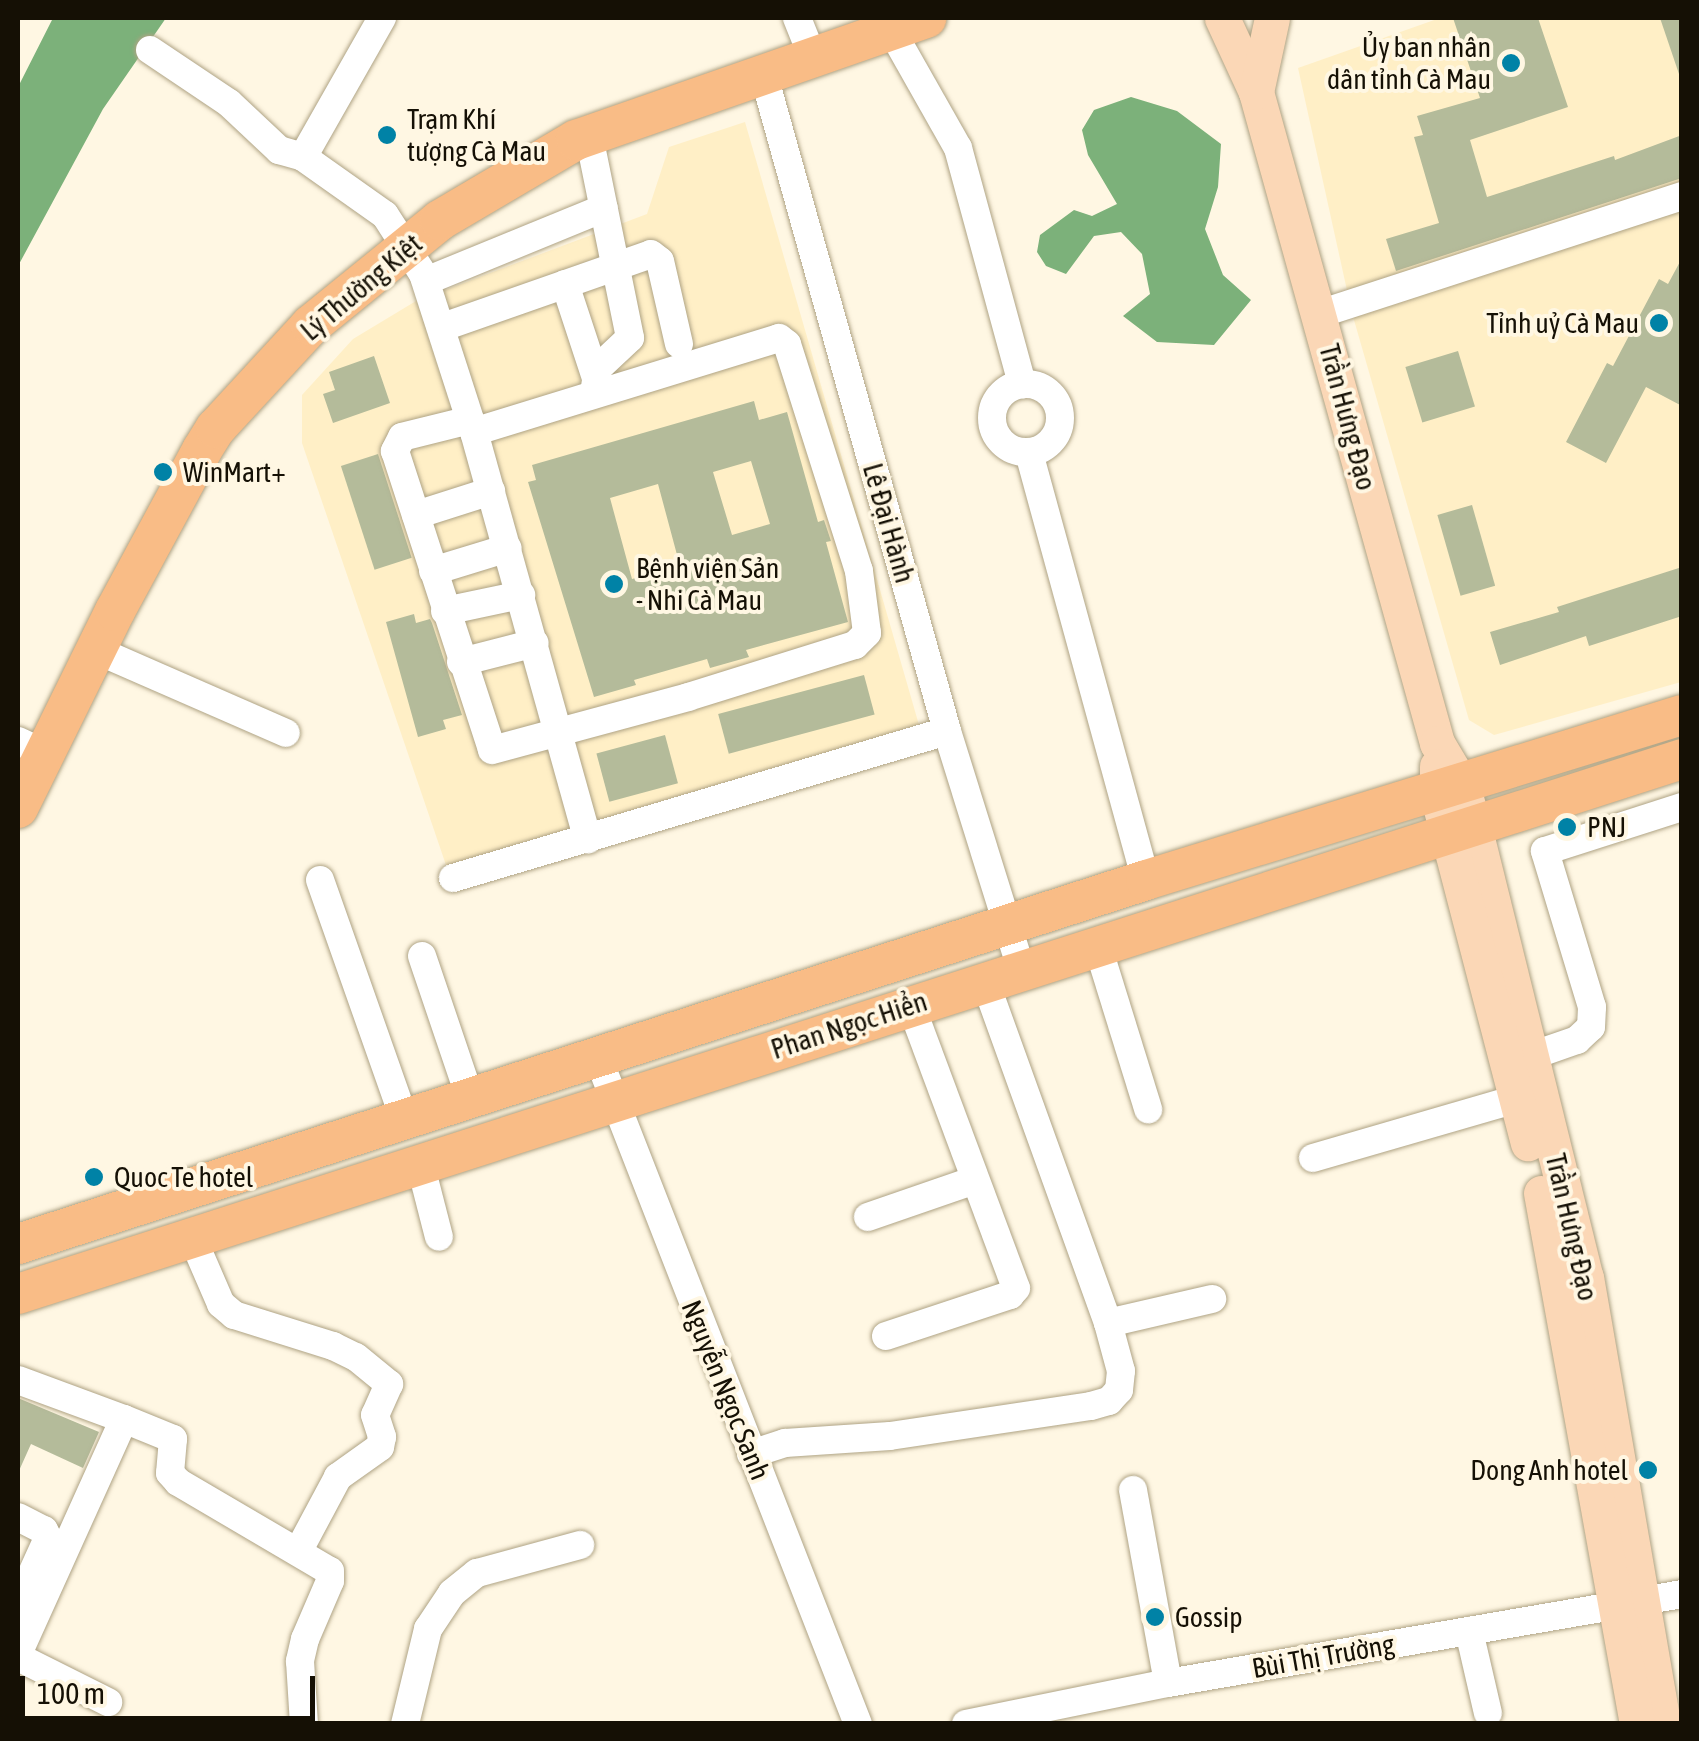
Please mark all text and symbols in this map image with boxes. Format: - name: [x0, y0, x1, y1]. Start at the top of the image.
- place label: Ủy ban nhân dân tỉnh Cà Mau: [1327, 30, 1491, 96]
- marker: Ủy ban nhân dân tỉnh Cà Mau: [1500, 52, 1522, 74]
- place label: Trạm Khí tượng Cà Mau: [407, 102, 546, 168]
- marker: Trạm Khí tượng Cà Mau: [376, 124, 398, 146]
- street label: Lý Thường Kiệt: [294, 227, 428, 347]
- place label: Tỉnh uỷ Cà Mau: [1486, 306, 1639, 340]
- marker: Tỉnh uỷ Cà Mau: [1648, 312, 1670, 334]
- street label: Trần Hưng Đạo: [1312, 340, 1384, 494]
- place label: WinMart+: [183, 455, 286, 489]
- street label: Lê Đại Hành: [856, 459, 922, 587]
- marker: WinMart+: [152, 461, 174, 483]
- place label: Bệnh viện Sản - Nhi Cà Mau: [636, 551, 779, 617]
- marker: Bệnh viện Sản - Nhi Cà Mau: [601, 571, 627, 597]
- place label: PNJ: [1587, 810, 1626, 844]
- marker: PNJ: [1556, 816, 1578, 838]
- street label: Phan Ngọc Hiển: [767, 984, 931, 1066]
- street label: Trần Hưng Đạo: [1539, 1150, 1605, 1304]
- place label: Quoc Te hotel: [114, 1160, 253, 1194]
- marker: Quoc Te hotel: [83, 1166, 105, 1188]
- street label: Nguyễn Ngọc Sanh: [675, 1295, 777, 1485]
- place label: Dong Anh hotel: [1470, 1453, 1628, 1487]
- marker: Dong Anh hotel: [1637, 1459, 1659, 1481]
- place label: Gossip: [1175, 1600, 1242, 1634]
- marker: Gossip: [1144, 1606, 1166, 1628]
- street label: Bùi Thị Trường: [1249, 1627, 1397, 1685]
- scale bar: [25, 1656, 320, 1718]
- text: 100 m: [37, 1676, 105, 1710]

